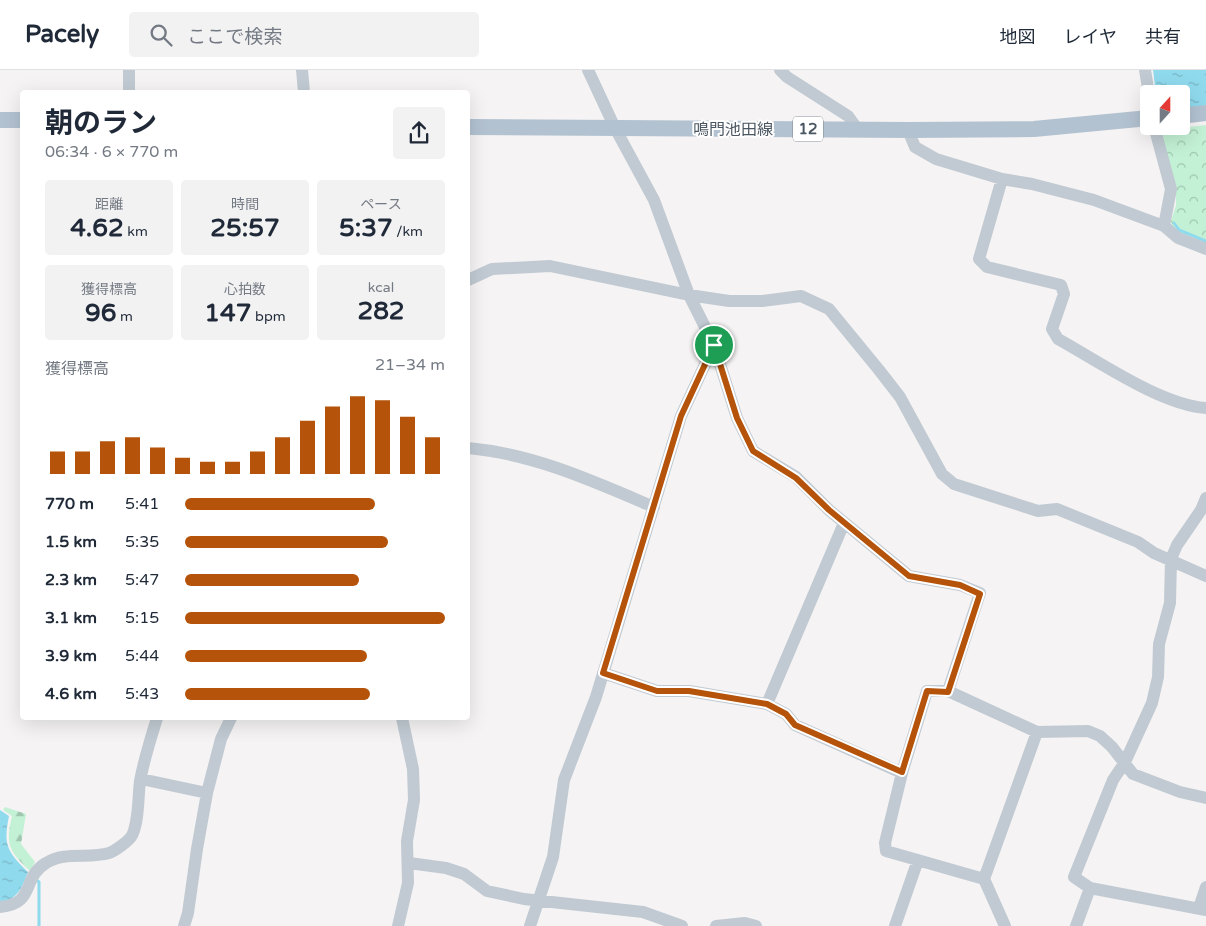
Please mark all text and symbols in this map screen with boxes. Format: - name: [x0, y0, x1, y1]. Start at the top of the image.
- search box: [129, 12, 479, 57]
- text: Pacely: [25, 20, 99, 49]
- icon: search: [147, 21, 175, 49]
- text: ここで検索: [187, 26, 282, 48]
- text: 地図: [1000, 26, 1036, 48]
- text: レイヤ: [1064, 26, 1117, 48]
- text: 共有: [1145, 26, 1181, 48]
- north arrow: [1140, 85, 1190, 135]
- map controls: [1140, 85, 1190, 135]
- text: 朝のラン: [45, 106, 157, 140]
- button: share: [393, 107, 445, 159]
- road number: 12: [793, 116, 823, 142]
- street label: 鳴門池田線: [693, 120, 773, 140]
- text: 06:34 · 6 × 770 m: [45, 142, 178, 162]
- text: 距離: [95, 196, 123, 213]
- text: 時間: [231, 196, 259, 213]
- text: ペース: [360, 196, 402, 213]
- text: 4.62: [70, 213, 124, 243]
- text: 25:57: [210, 213, 280, 243]
- text: 5:37: [339, 213, 393, 243]
- text: km: [124, 223, 148, 240]
- text: /km: [393, 223, 423, 240]
- text: kcal: [368, 279, 394, 296]
- text: 獲得標高: [81, 281, 137, 298]
- text: 心拍数: [224, 281, 266, 298]
- text: 282: [357, 296, 405, 326]
- text: 96: [85, 298, 116, 328]
- text: 147: [204, 298, 251, 328]
- text: m: [116, 308, 133, 325]
- text: bpm: [251, 308, 286, 325]
- pin: [693, 324, 735, 366]
- icon: arrive: [700, 331, 728, 359]
- text: 21–34 m: [375, 355, 445, 375]
- text: 獲得標高: [45, 359, 109, 379]
- text: 770 m: [45, 494, 94, 514]
- text: 5:41: [125, 494, 159, 514]
- text: 1.5 km: [45, 532, 97, 552]
- text: 5:35: [125, 532, 159, 552]
- text: 2.3 km: [45, 570, 97, 590]
- text: 5:47: [125, 570, 159, 590]
- text: 3.1 km: [45, 608, 97, 628]
- text: 5:15: [125, 608, 159, 628]
- text: 3.9 km: [45, 646, 97, 666]
- text: 5:44: [125, 646, 159, 666]
- text: 4.6 km: [45, 684, 97, 704]
- text: 5:43: [125, 684, 159, 704]

